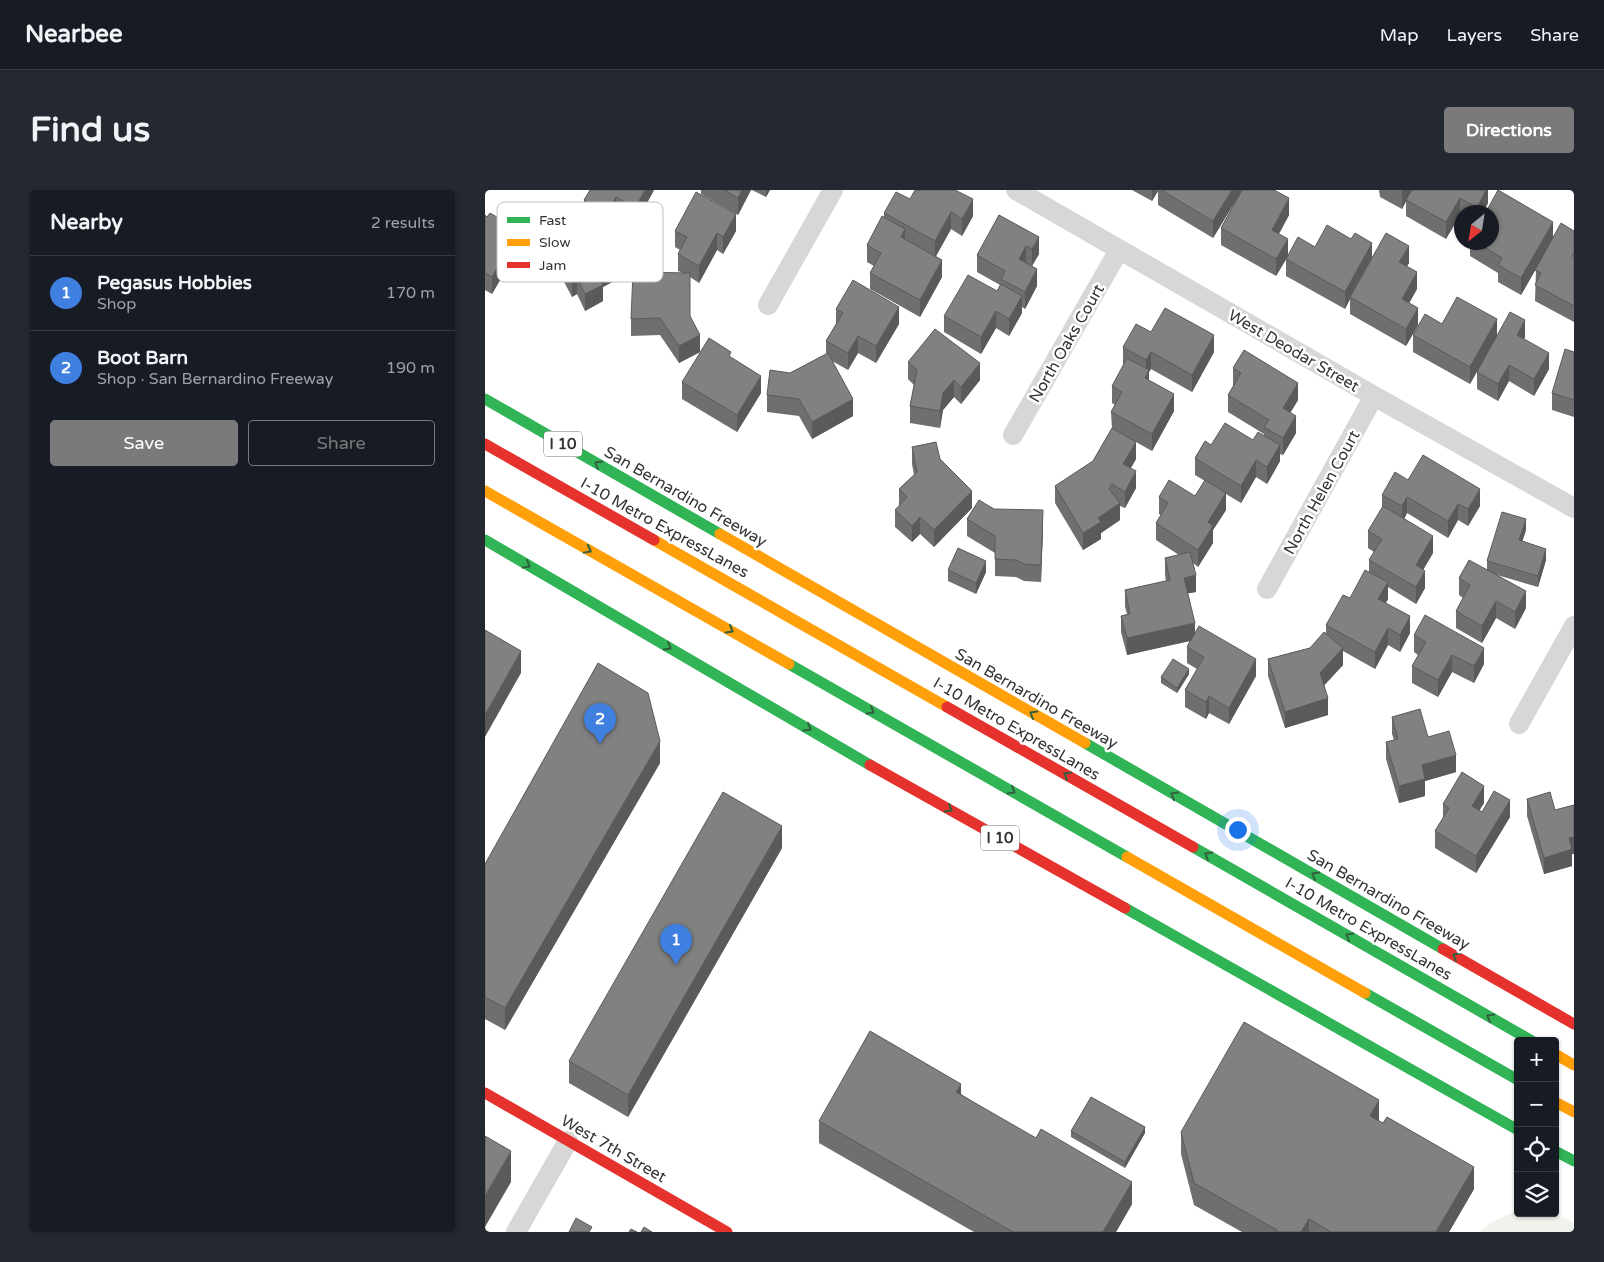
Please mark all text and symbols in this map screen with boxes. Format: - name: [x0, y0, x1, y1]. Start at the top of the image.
- text: Nearbee: [25, 20, 123, 49]
- text: Map: [1380, 24, 1419, 46]
- text: Layers: [1447, 24, 1502, 46]
- text: Share: [1530, 24, 1579, 46]
- button: Directions: [1444, 107, 1574, 153]
- text: Find us: [30, 109, 150, 151]
- legend: [497, 202, 663, 282]
- north arrow: [1454, 205, 1499, 250]
- text: Nearby: [50, 210, 123, 235]
- text: Fast: [539, 212, 567, 229]
- text: 2 results: [371, 213, 435, 233]
- text: Slow: [539, 234, 571, 251]
- text: Jam: [539, 257, 566, 274]
- text: Pegasus Hobbies: [97, 272, 252, 294]
- street label: North Oaks Court: [1025, 281, 1109, 406]
- text: 1: [61, 283, 71, 303]
- text: 170 m: [386, 283, 435, 303]
- text: Shop: [97, 294, 136, 314]
- street label: West Deodar Street: [1224, 305, 1363, 397]
- text: Boot Barn: [97, 347, 188, 369]
- text: 2: [61, 358, 71, 378]
- text: 190 m: [386, 358, 435, 378]
- text: Shop · San Bernardino Freeway: [97, 369, 333, 389]
- button: Save: [50, 420, 238, 466]
- button: Share: [248, 420, 435, 466]
- street label: North Helen Court: [1279, 427, 1364, 558]
- road number: I 10: [544, 432, 582, 456]
- street label: San Bernardino Freeway: [601, 442, 771, 552]
- one-way arrow: [595, 460, 604, 470]
- street label: I-10 Metro ExpressLanes: [577, 473, 752, 583]
- one-way arrow: [583, 543, 592, 553]
- one-way arrow: [522, 559, 531, 569]
- one-way arrow: [724, 624, 733, 634]
- one-way arrow: [662, 640, 671, 650]
- street label: San Bernardino Freeway: [952, 644, 1122, 754]
- street label: I-10 Metro ExpressLanes: [930, 673, 1103, 785]
- pin: 2: [584, 703, 616, 744]
- one-way arrow: [865, 704, 874, 714]
- one-way arrow: [1029, 710, 1038, 720]
- one-way arrow: [803, 722, 812, 732]
- one-way arrow: [1063, 771, 1072, 781]
- one-way arrow: [1006, 785, 1015, 795]
- one-way arrow: [1170, 791, 1179, 801]
- one-way arrow: [944, 803, 953, 813]
- your location: [1225, 817, 1251, 843]
- road number: I 10: [981, 826, 1019, 850]
- street label: San Bernardino Freeway: [1304, 845, 1474, 955]
- one-way arrow: [1204, 852, 1213, 862]
- one-way arrow: [1311, 872, 1320, 882]
- street label: I-10 Metro ExpressLanes: [1282, 873, 1455, 985]
- pin: 1: [660, 924, 692, 965]
- one-way arrow: [1345, 932, 1354, 942]
- one-way arrow: [1452, 952, 1461, 962]
- one-way arrow: [1486, 1013, 1495, 1023]
- map controls: [1514, 1037, 1559, 1217]
- button: +: [1514, 1037, 1559, 1082]
- button: −: [1514, 1082, 1559, 1127]
- street label: West 7th Street: [557, 1111, 670, 1187]
- button: locate: [1514, 1127, 1559, 1172]
- button: layers: [1514, 1172, 1559, 1217]

